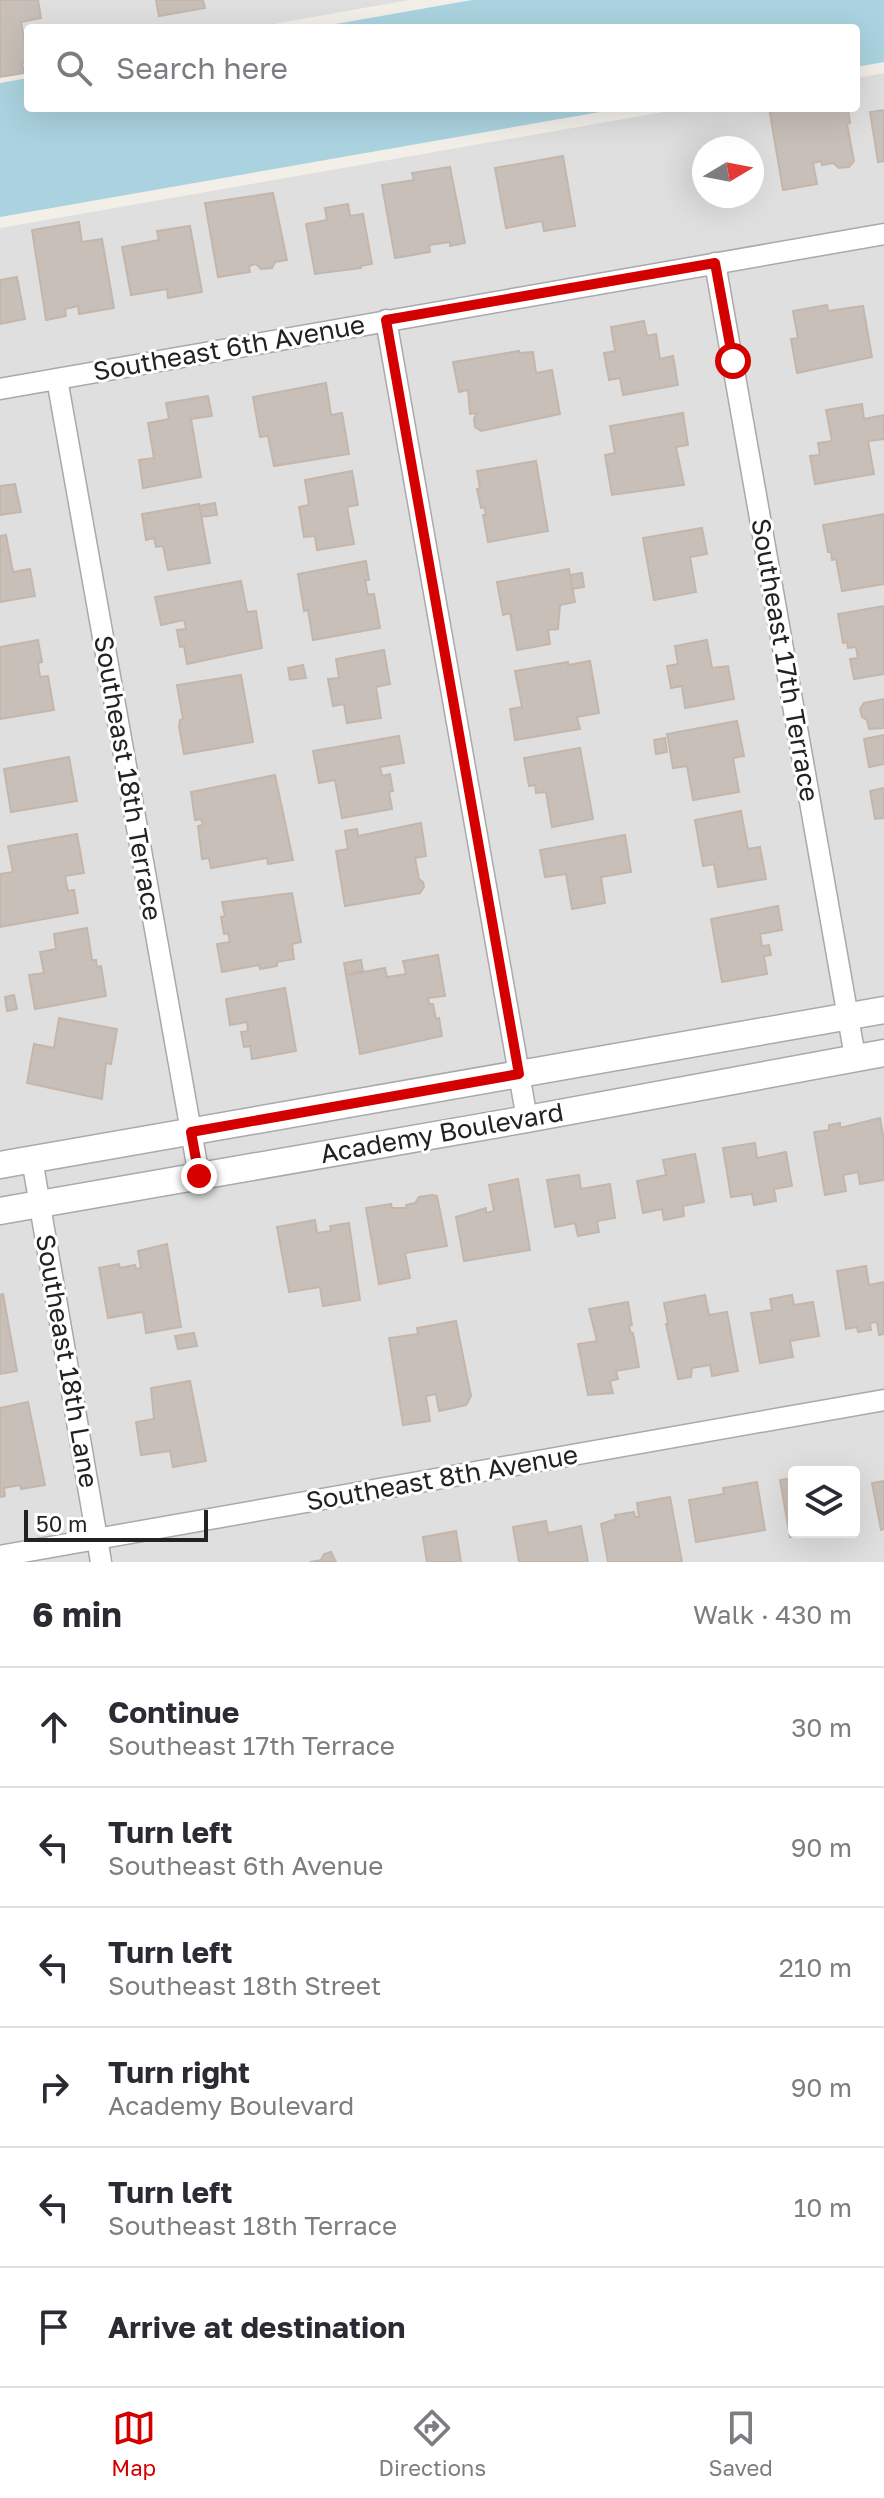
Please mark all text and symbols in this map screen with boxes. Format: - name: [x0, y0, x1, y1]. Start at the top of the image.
- search box: [24, 24, 860, 112]
- icon: search: [52, 46, 96, 90]
- text: Search here: [116, 50, 288, 86]
- north arrow: [692, 136, 764, 208]
- street label: Southeast 6th Avenue: [91, 308, 367, 387]
- route start: [715, 343, 751, 379]
- street label: Southeast 17th Terrace: [745, 516, 826, 804]
- street label: Southeast 18th Terrace: [88, 633, 169, 923]
- street label: Academy Boulevard: [318, 1096, 566, 1169]
- route end: [181, 1158, 217, 1194]
- street label: Southeast 18th Lane: [30, 1232, 105, 1490]
- street label: Southeast 8th Avenue: [304, 1438, 580, 1517]
- map controls: [788, 1466, 860, 1538]
- button: layers: [788, 1466, 860, 1538]
- scale bar: [24, 1506, 208, 1542]
- text: 50 m: [36, 1510, 87, 1537]
- text: 6 min: [32, 1594, 122, 1634]
- text: Walk · 430 m: [693, 1599, 852, 1630]
- text: Continue: [108, 1694, 239, 1730]
- icon: ahead: [32, 1705, 76, 1749]
- text: 30 m: [791, 1712, 852, 1743]
- text: Southeast 17th Terrace: [108, 1730, 395, 1761]
- text: Turn left: [108, 1814, 233, 1850]
- icon: left: [32, 1825, 76, 1869]
- text: 90 m: [791, 1832, 852, 1863]
- text: Southeast 6th Avenue: [108, 1850, 383, 1881]
- text: Turn left: [108, 1934, 233, 1970]
- icon: left: [32, 1945, 76, 1989]
- text: 210 m: [779, 1952, 852, 1983]
- text: Southeast 18th Street: [108, 1970, 381, 2001]
- text: Turn right: [108, 2054, 250, 2090]
- icon: right: [32, 2065, 76, 2109]
- text: 90 m: [791, 2072, 852, 2103]
- text: Academy Boulevard: [108, 2090, 354, 2121]
- text: Turn left: [108, 2174, 233, 2210]
- icon: left: [32, 2185, 76, 2229]
- text: 10 m: [794, 2192, 852, 2223]
- text: Southeast 18th Terrace: [108, 2210, 397, 2241]
- icon: arrive: [32, 2305, 76, 2349]
- text: Arrive at destination: [108, 2309, 405, 2345]
- tab: Map: [111, 2406, 156, 2481]
- tab: Directions: [379, 2406, 486, 2481]
- tab: Saved: [709, 2406, 773, 2481]

